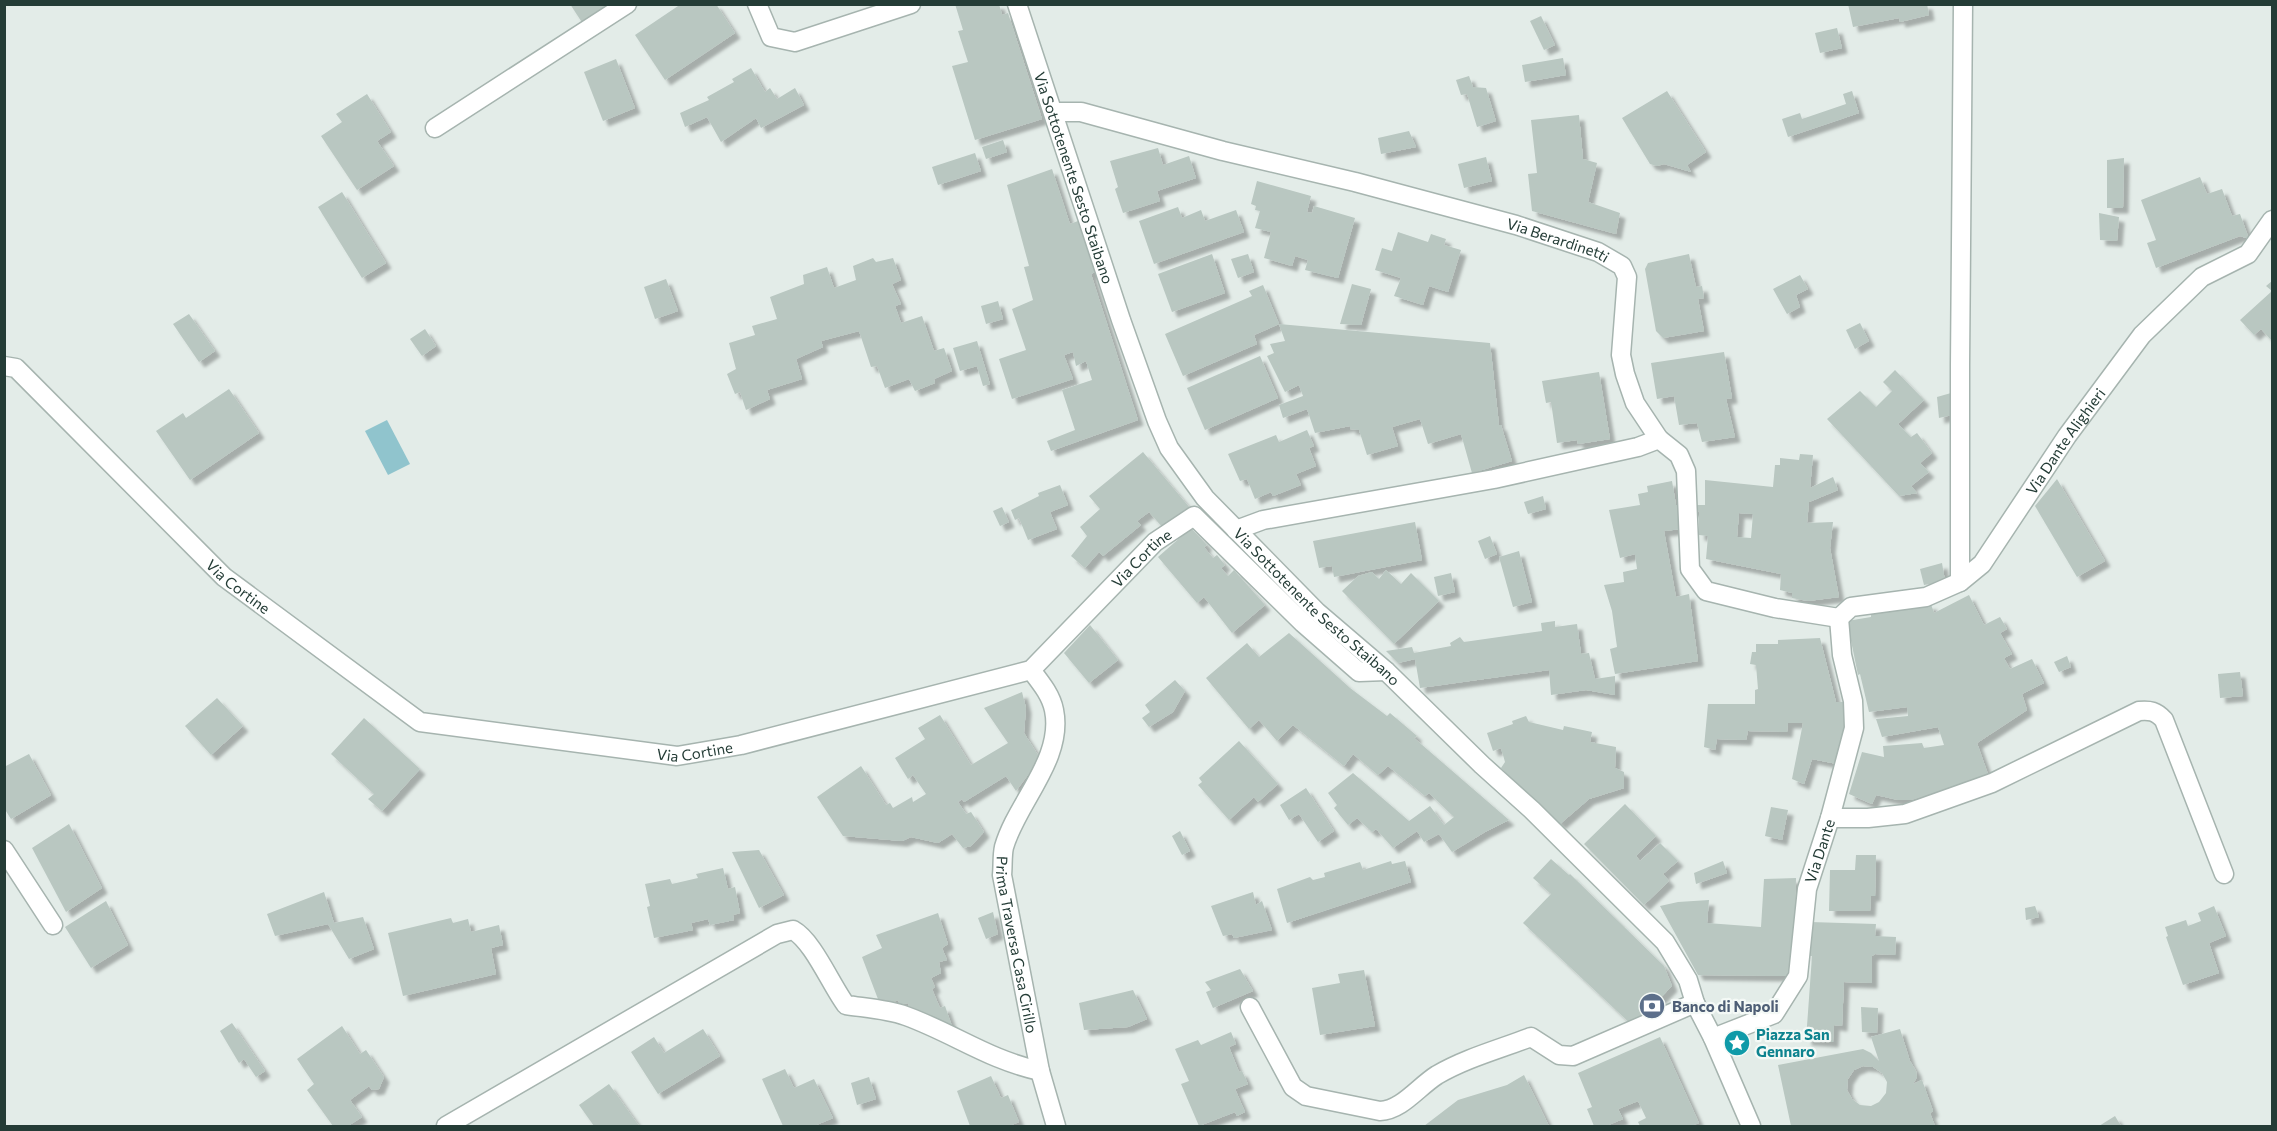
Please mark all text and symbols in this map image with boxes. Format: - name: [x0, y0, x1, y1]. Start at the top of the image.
- street label: Via Sottotenente Sesto Staibano: [1031, 70, 1117, 286]
- street label: Via Berardinetti: [1505, 214, 1613, 266]
- street label: Via Dante Alighieri: [2022, 384, 2109, 498]
- street label: Via Sottotenente Sesto Staibano: [1230, 524, 1404, 689]
- street label: Via Cortine: [1107, 525, 1175, 591]
- street label: Via Cortine: [203, 555, 274, 617]
- street label: Via Cortine: [656, 738, 734, 765]
- street label: Via Dante: [1801, 816, 1838, 885]
- street label: Prima Traversa Casa Cirillo: [993, 856, 1041, 1035]
- bank icon: Banco di Napoli: [1637, 991, 1667, 1021]
- place label: Banco di Napoli: [1672, 997, 1779, 1015]
- place label: Piazza San Gennaro: [1756, 1025, 1830, 1060]
- place icon: Piazza San Gennaro: [1722, 1028, 1752, 1058]

